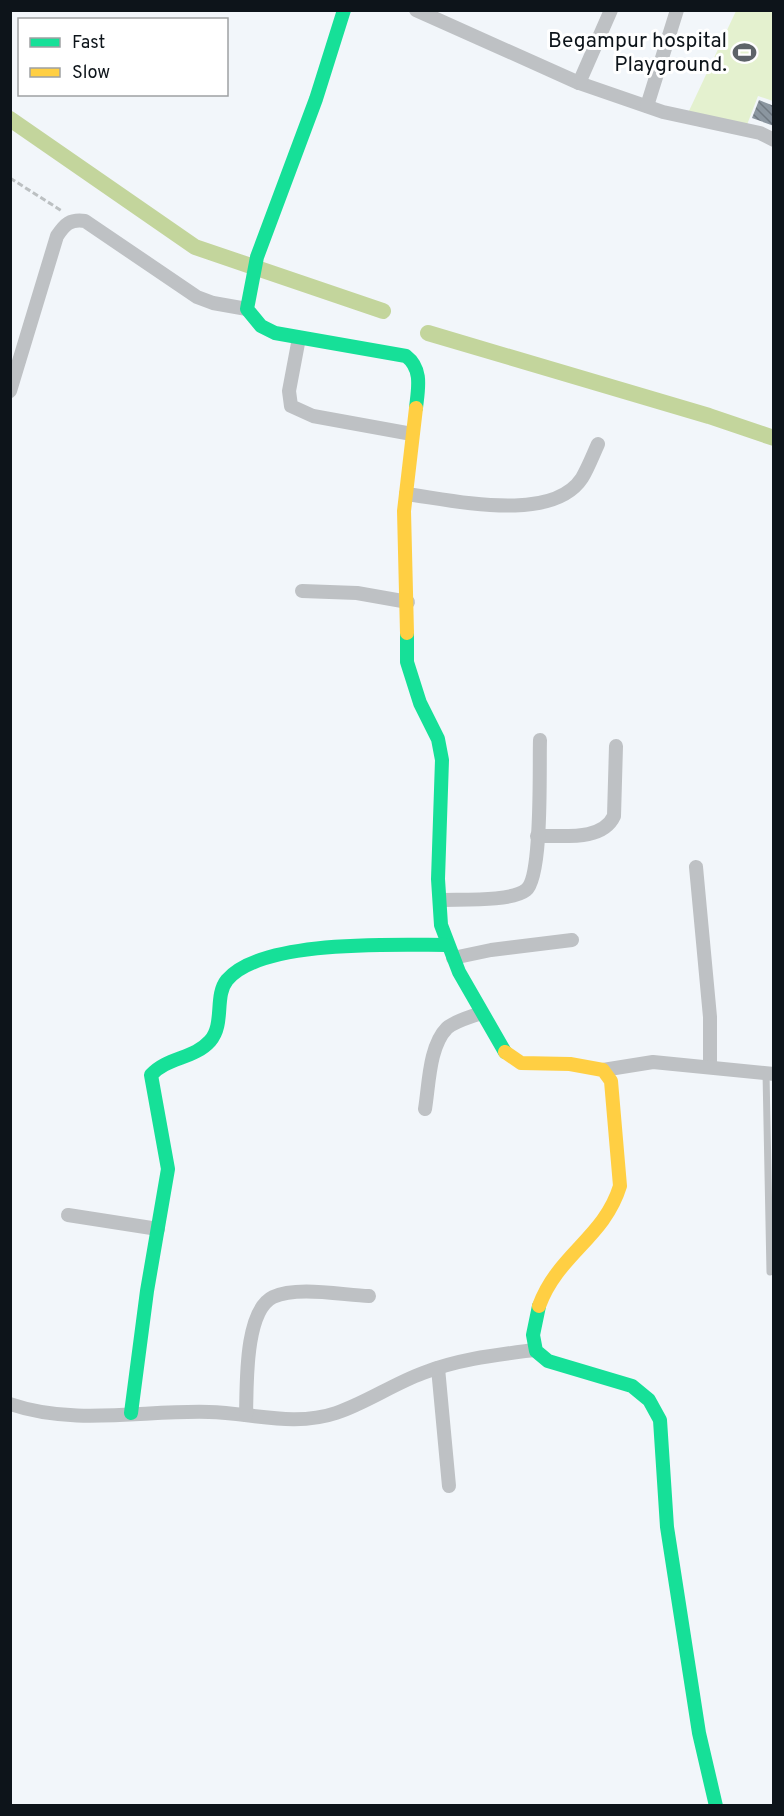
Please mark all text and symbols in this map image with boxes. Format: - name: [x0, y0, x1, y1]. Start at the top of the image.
- legend: [18, 18, 228, 96]
- place label: Begampur hospital Playground.: [548, 28, 727, 79]
- text: Fast: [72, 32, 105, 55]
- sports icon: Begampur hospital Playground.: [732, 40, 758, 66]
- text: Slow: [72, 62, 110, 85]

